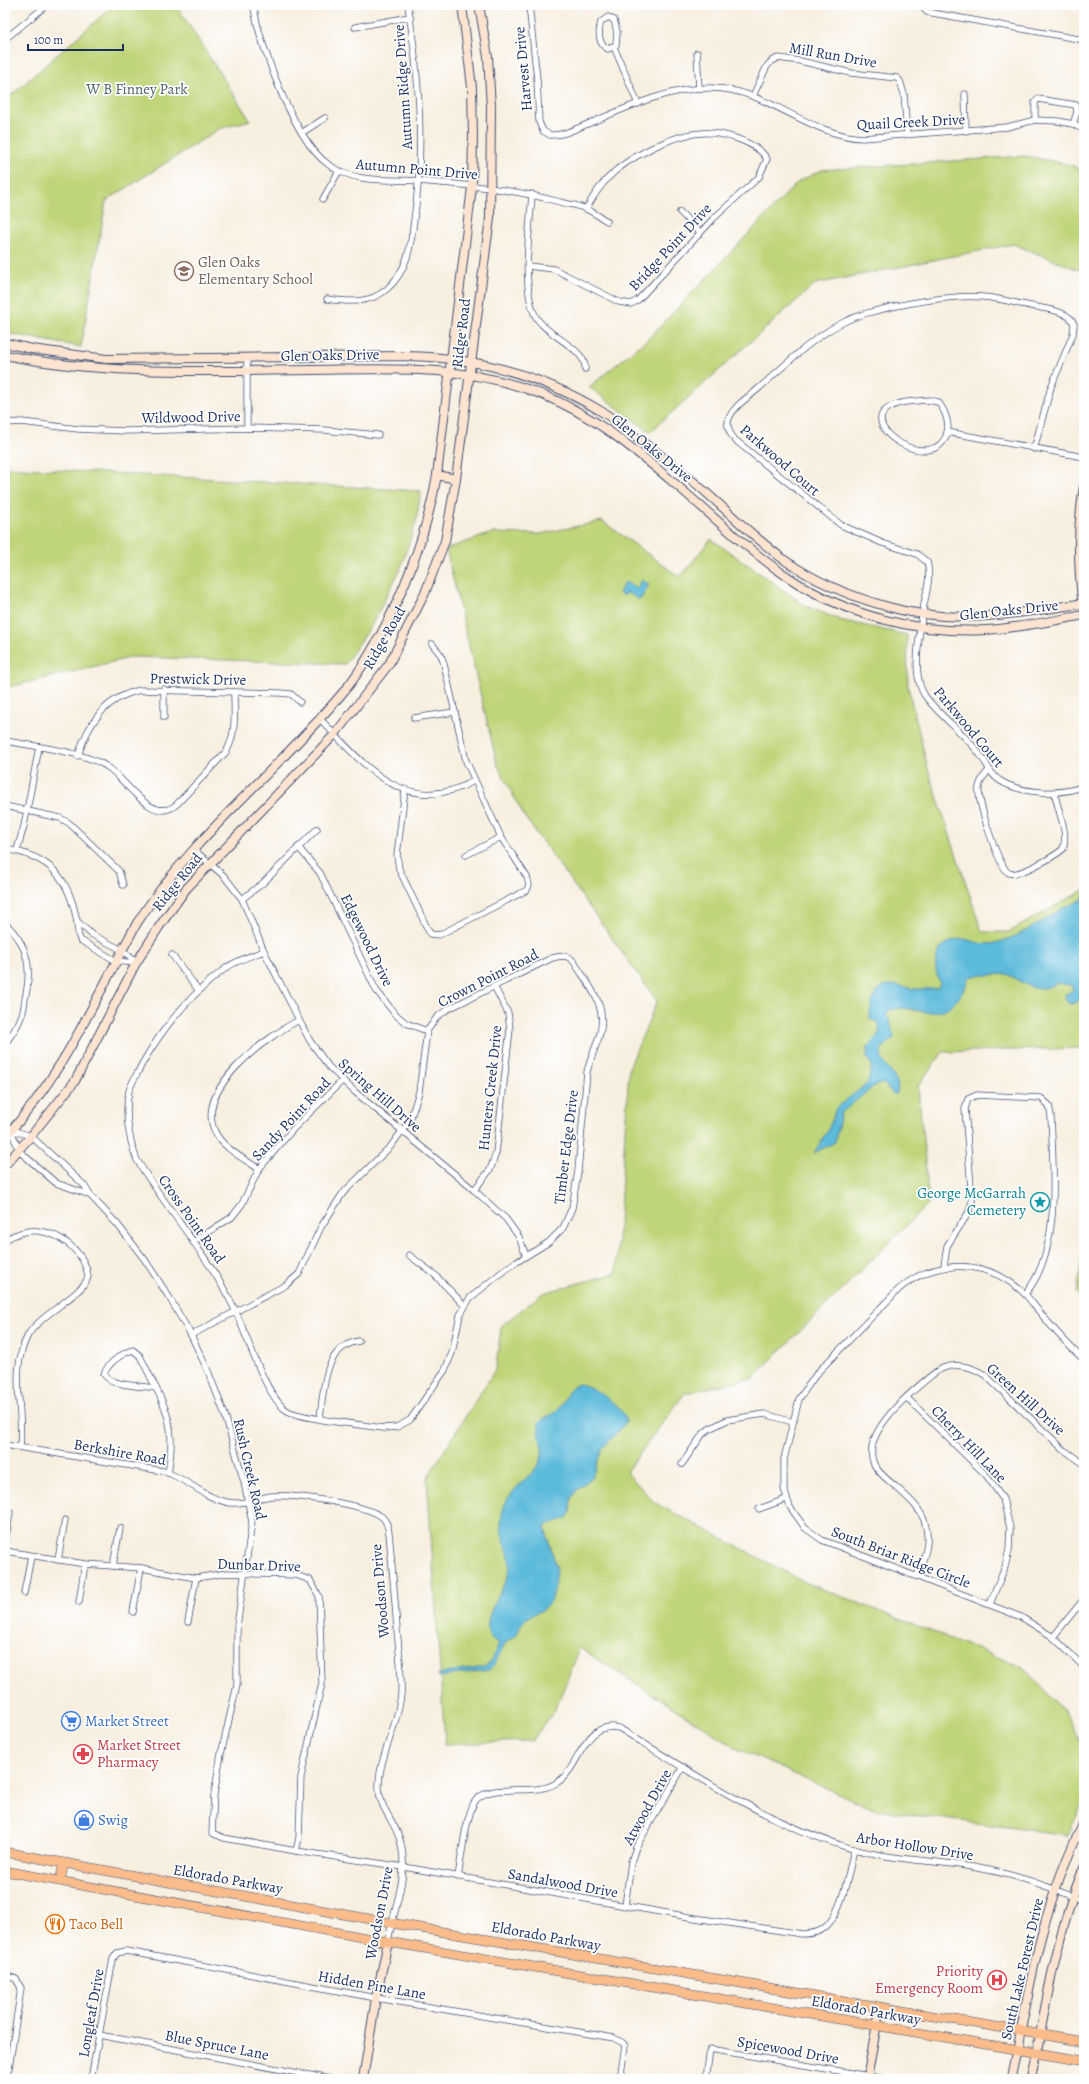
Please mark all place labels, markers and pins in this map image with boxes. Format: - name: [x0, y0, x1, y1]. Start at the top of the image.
- place label: Glen Oaks Elementary School: [198, 252, 313, 289]
- school or university icon: Glen Oaks Elementary School: [173, 260, 195, 282]
- place label: George McGarrah Cemetery: [917, 1183, 1026, 1220]
- place icon: George McGarrah Cemetery: [1029, 1191, 1051, 1213]
- supermarket icon: Market Street: [60, 1710, 82, 1732]
- place label: Market Street: [85, 1711, 169, 1731]
- place label: Market Street Pharmacy: [97, 1735, 181, 1772]
- pharmacy icon: Market Street Pharmacy: [72, 1743, 94, 1765]
- shop icon: Swig: [73, 1809, 95, 1831]
- place label: Swig: [98, 1810, 128, 1830]
- restaurant icon: Taco Bell: [44, 1913, 66, 1935]
- place label: Taco Bell: [69, 1914, 123, 1934]
- place label: Priority Emergency Room: [875, 1961, 984, 1998]
- hospital icon: Priority Emergency Room: [986, 1969, 1008, 1991]

